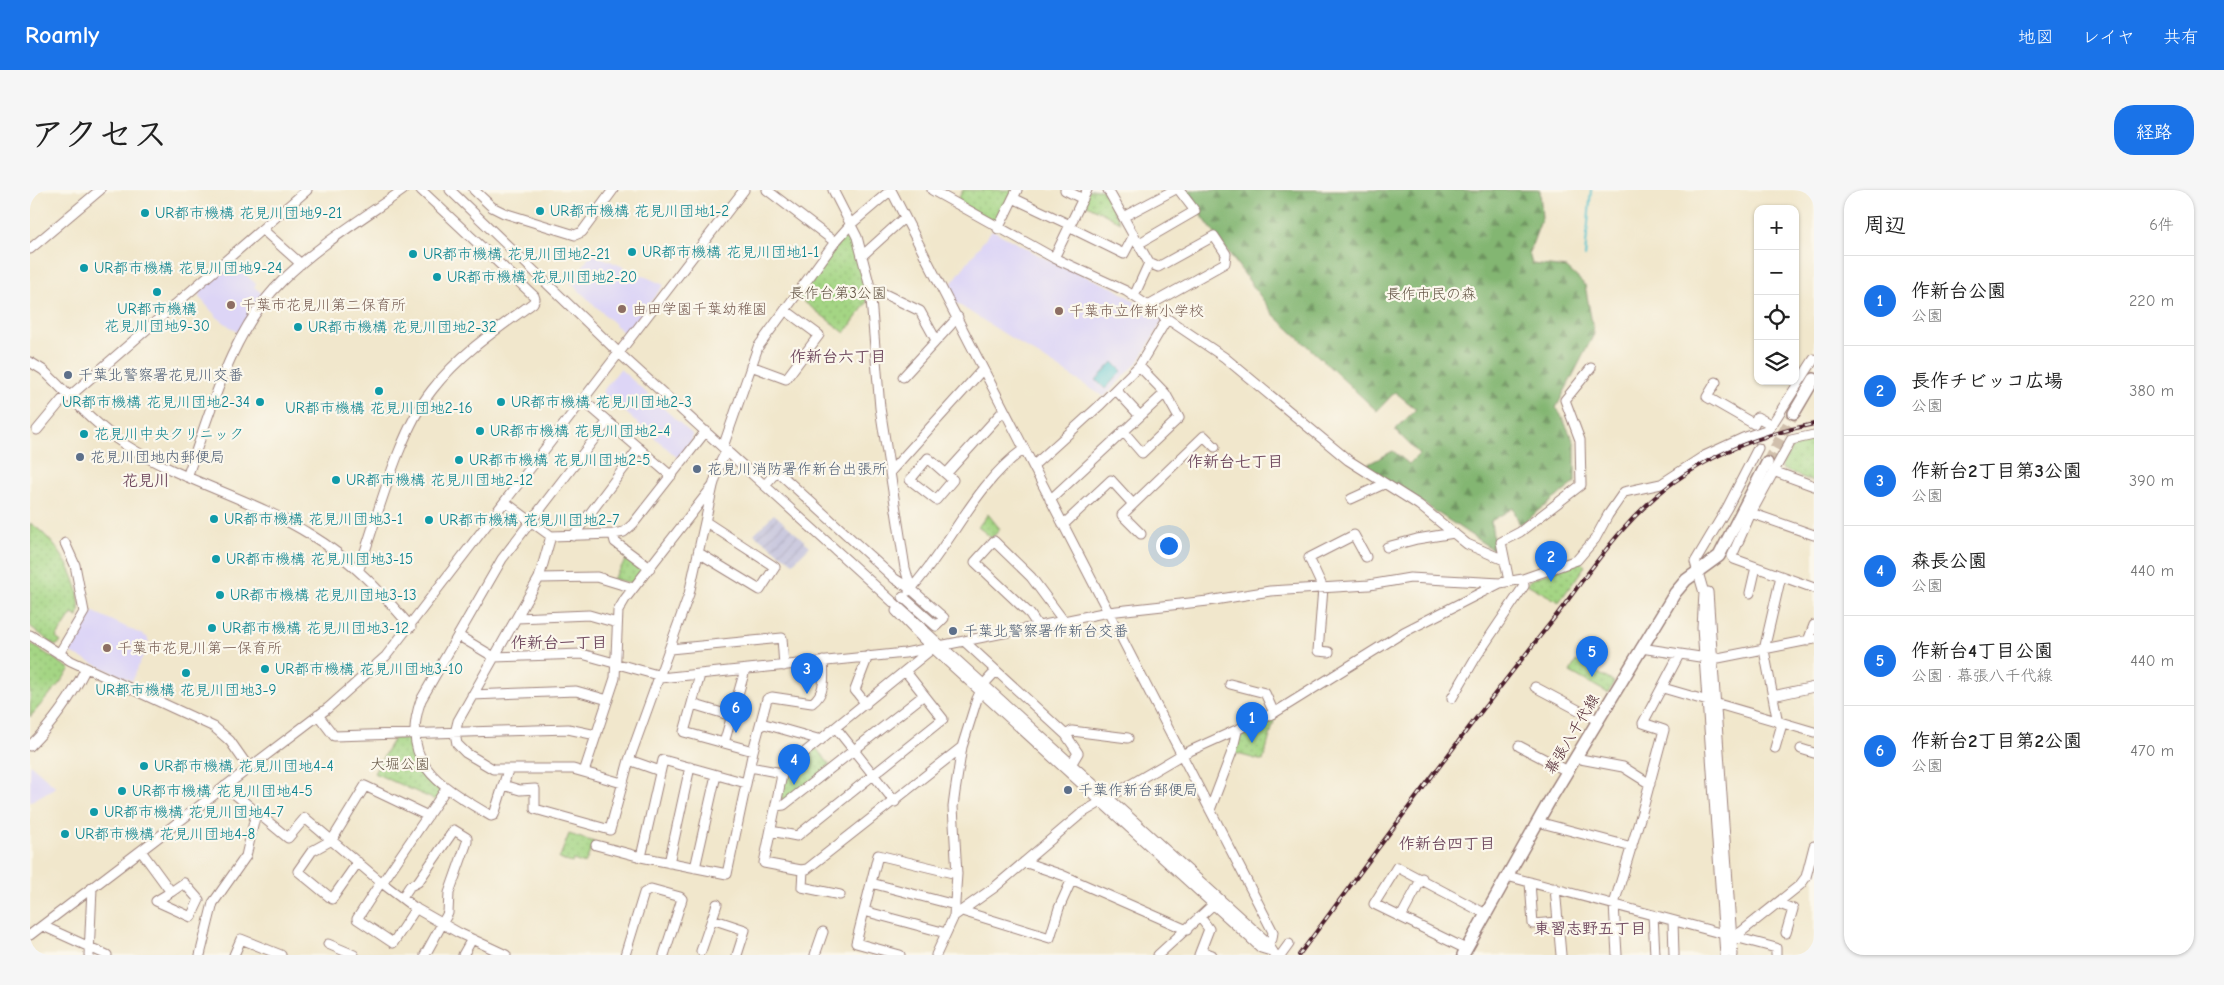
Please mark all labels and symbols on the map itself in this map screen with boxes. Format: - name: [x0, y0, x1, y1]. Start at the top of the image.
- place label: UR都市機構 花見川団地1-2: [550, 202, 729, 220]
- place label: UR都市機構 花見川団地9-21: [155, 204, 342, 222]
- marker: UR都市機構 花見川団地1-2: [534, 205, 546, 217]
- marker: UR都市機構 花見川団地9-21: [139, 207, 151, 219]
- place label: UR都市機構 花見川団地1-1: [642, 243, 819, 261]
- place label: UR都市機構 花見川団地2-21: [423, 245, 610, 263]
- marker: UR都市機構 花見川団地1-1: [626, 246, 638, 258]
- marker: UR都市機構 花見川団地2-21: [407, 248, 419, 260]
- place label: UR都市機構 花見川団地9-24: [94, 259, 282, 277]
- marker: UR都市機構 花見川団地9-24: [78, 262, 90, 274]
- place label: UR都市機構 花見川団地2-20: [447, 268, 637, 286]
- marker: UR都市機構 花見川団地2-20: [431, 271, 443, 283]
- park label: 長作台第3公園: [789, 284, 887, 302]
- park label: 長作市民の森: [1386, 285, 1476, 303]
- marker: UR都市機構 花見川団地9-30: [151, 286, 163, 298]
- place label: 千葉市花見川第二保育所: [241, 296, 406, 314]
- marker: 千葉市花見川第二保育所: [225, 299, 237, 311]
- place label: UR都市機構 花見川団地9-30: [104, 300, 210, 335]
- place label: 由田学園千葉幼稚園: [632, 300, 767, 318]
- place label: 千葉市立作新小学校: [1069, 302, 1204, 320]
- marker: 由田学園千葉幼稚園: [616, 303, 628, 315]
- marker: 千葉市立作新小学校: [1053, 305, 1065, 317]
- place label: UR都市機構 花見川団地2-32: [308, 318, 497, 336]
- marker: UR都市機構 花見川団地2-32: [292, 321, 304, 333]
- district label: 作新台六丁目: [790, 348, 886, 366]
- place label: 千葉北警察署花見川交番: [78, 366, 243, 384]
- marker: 千葉北警察署花見川交番: [62, 369, 74, 381]
- marker: UR都市機構 花見川団地2-16: [373, 385, 385, 397]
- place label: UR都市機構 花見川団地2-34: [62, 393, 250, 411]
- place label: UR都市機構 花見川団地2-3: [511, 393, 692, 411]
- marker: UR都市機構 花見川団地2-34: [254, 396, 266, 408]
- marker: UR都市機構 花見川団地2-3: [495, 396, 507, 408]
- place label: UR都市機構 花見川団地2-16: [285, 399, 473, 417]
- place label: UR都市機構 花見川団地2-4: [490, 422, 670, 440]
- place label: 花見川中央クリニック: [94, 425, 244, 443]
- marker: UR都市機構 花見川団地2-4: [474, 425, 486, 437]
- marker: 花見川中央クリニック: [78, 428, 90, 440]
- place label: 花見川団地内郵便局: [90, 448, 225, 466]
- marker: 花見川団地内郵便局: [74, 451, 86, 463]
- place label: UR都市機構 花見川団地2-5: [469, 451, 650, 469]
- district label: 作新台七丁目: [1187, 453, 1283, 471]
- marker: UR都市機構 花見川団地2-5: [453, 454, 465, 466]
- place label: 花見川消防署作新台出張所: [707, 460, 887, 478]
- marker: 花見川消防署作新台出張所: [691, 463, 703, 475]
- place label: UR都市機構 花見川団地2-12: [346, 471, 533, 489]
- district label: 花見川: [122, 472, 170, 490]
- marker: UR都市機構 花見川団地2-12: [330, 474, 342, 486]
- place label: UR都市機構 花見川団地3-1: [224, 510, 403, 528]
- place label: UR都市機構 花見川団地2-7: [439, 511, 619, 529]
- marker: UR都市機構 花見川団地3-1: [208, 513, 220, 525]
- marker: UR都市機構 花見川団地2-7: [423, 514, 435, 526]
- your location: [1156, 533, 1182, 559]
- pin: 2: [1535, 541, 1567, 582]
- place label: UR都市機構 花見川団地3-15: [226, 550, 413, 568]
- marker: UR都市機構 花見川団地3-15: [210, 553, 222, 565]
- place label: UR都市機構 花見川団地3-13: [230, 586, 416, 604]
- marker: UR都市機構 花見川団地3-13: [214, 589, 226, 601]
- place label: UR都市機構 花見川団地3-12: [222, 619, 409, 637]
- marker: UR都市機構 花見川団地3-12: [206, 622, 218, 634]
- place label: 千葉北警察署作新台交番: [963, 622, 1128, 640]
- marker: 千葉北警察署作新台交番: [947, 625, 959, 637]
- district label: 作新台一丁目: [511, 634, 607, 652]
- pin: 5: [1576, 636, 1608, 677]
- place label: 千葉市花見川第一保育所: [117, 639, 282, 657]
- marker: 千葉市花見川第一保育所: [101, 642, 113, 654]
- pin: 3: [791, 653, 823, 694]
- place label: UR都市機構 花見川団地3-10: [275, 660, 463, 678]
- marker: UR都市機構 花見川団地3-10: [259, 663, 271, 675]
- marker: UR都市機構 花見川団地3-9: [180, 667, 192, 679]
- place label: UR都市機構 花見川団地3-9: [96, 681, 276, 699]
- street label: 幕張八千代線: [1541, 691, 1603, 777]
- pin: 6: [720, 692, 752, 733]
- pin: 1: [1236, 702, 1268, 743]
- pin: 4: [778, 744, 810, 785]
- park label: 大堀公園: [370, 755, 430, 773]
- place label: UR都市機構 花見川団地4-4: [154, 757, 334, 775]
- marker: UR都市機構 花見川団地4-4: [138, 760, 150, 772]
- place label: 千葉作新台郵便局: [1078, 781, 1198, 799]
- place label: UR都市機構 花見川団地4-5: [132, 782, 313, 800]
- marker: 千葉作新台郵便局: [1062, 784, 1074, 796]
- marker: UR都市機構 花見川団地4-5: [116, 785, 128, 797]
- place label: UR都市機構 花見川団地4-7: [104, 803, 284, 821]
- marker: UR都市機構 花見川団地4-7: [88, 806, 100, 818]
- place label: UR都市機構 花見川団地4-8: [75, 825, 255, 843]
- marker: UR都市機構 花見川団地4-8: [59, 828, 71, 840]
- district label: 作新台四丁目: [1399, 835, 1495, 853]
- district label: 東習志野五丁目: [1534, 920, 1646, 938]

